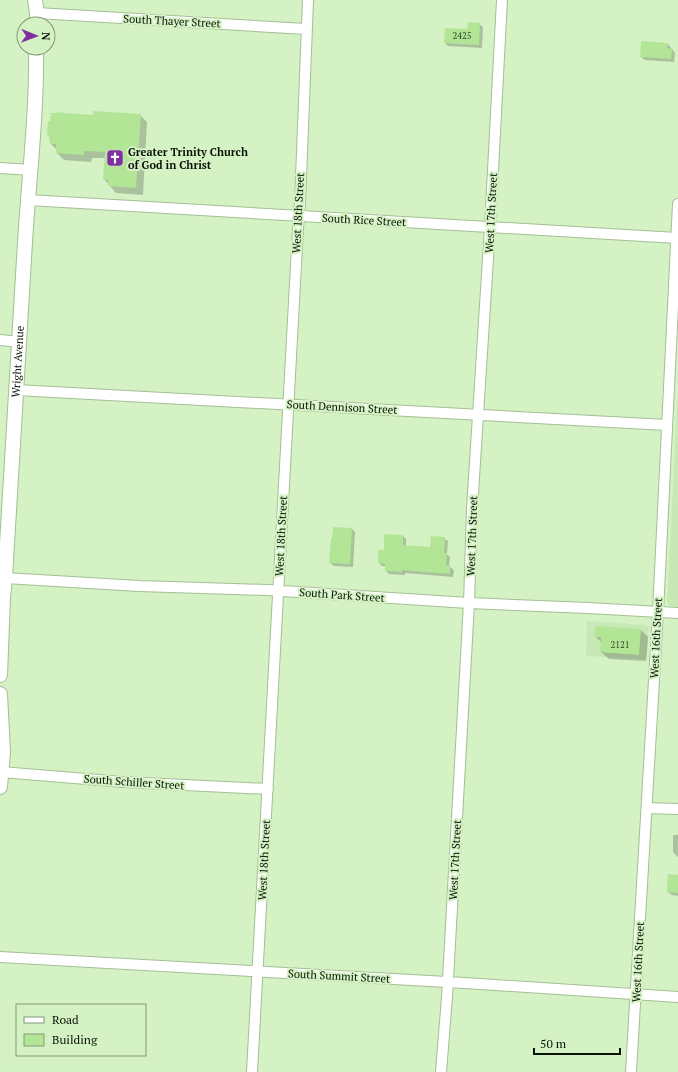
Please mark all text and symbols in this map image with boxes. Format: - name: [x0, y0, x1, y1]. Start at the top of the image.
- street label: South Thayer Street: [123, 11, 221, 31]
- north arrow: [16, 16, 56, 56]
- house number: 2425: [452, 30, 472, 42]
- text: N: [39, 32, 53, 41]
- place label: Greater Trinity Church of God in Christ: [128, 145, 248, 172]
- church icon: Greater Trinity Church of God in Christ: [105, 148, 125, 168]
- street label: West 18th Street: [289, 172, 307, 254]
- street label: West 17th Street: [482, 172, 500, 254]
- street label: South Rice Street: [322, 211, 406, 229]
- street label: Wright Avenue: [8, 325, 27, 398]
- street label: South Dennison Street: [286, 397, 398, 417]
- street label: West 18th Street: [272, 495, 290, 577]
- street label: West 17th Street: [464, 496, 480, 576]
- street label: South Park Street: [299, 585, 385, 605]
- street label: West 16th Street: [647, 597, 665, 679]
- house number: 2121: [610, 639, 630, 651]
- street label: South Schiller Street: [83, 772, 185, 792]
- street label: West 18th Street: [255, 819, 273, 901]
- street label: West 17th Street: [446, 819, 464, 901]
- street label: West 16th Street: [629, 921, 647, 1003]
- street label: South Summit Street: [288, 966, 390, 986]
- legend: [16, 1004, 146, 1056]
- text: Road: [52, 1012, 79, 1027]
- scale bar: [534, 1030, 620, 1056]
- text: Building: [52, 1032, 98, 1047]
- text: 50 m: [540, 1036, 567, 1051]

